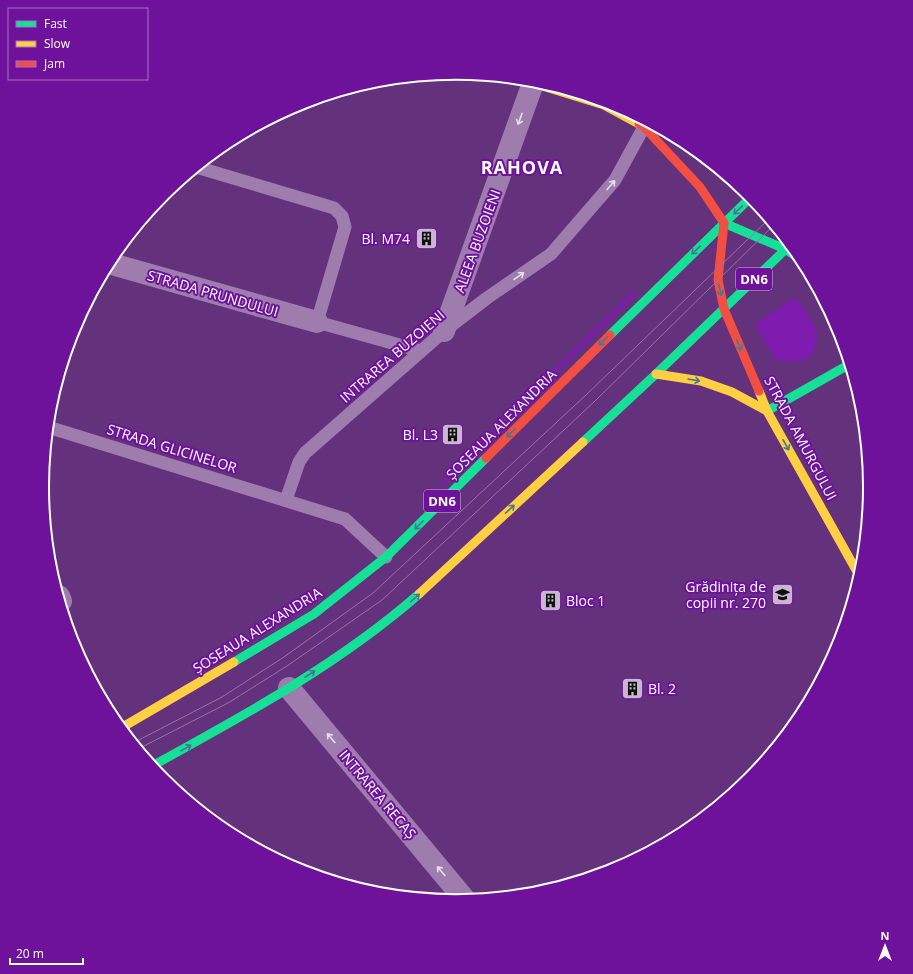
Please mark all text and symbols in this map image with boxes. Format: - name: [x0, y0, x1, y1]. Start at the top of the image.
- legend: [8, 8, 148, 80]
- text: Fast: [44, 15, 67, 32]
- text: Slow: [44, 35, 71, 52]
- text: Jam: [43, 55, 65, 72]
- one-way arrow: [516, 113, 524, 125]
- district label: RAHOVA: [481, 155, 563, 179]
- one-way arrow: [606, 180, 615, 190]
- street label: ALEEA BUZOIENI: [450, 187, 504, 295]
- one-way arrow: [733, 205, 743, 215]
- building icon: Bl. M74: [413, 225, 439, 251]
- place label: Bl. M74: [362, 229, 410, 248]
- one-way arrow: [691, 246, 701, 255]
- street label: STRADA PRUNDULUI: [145, 265, 281, 321]
- road number: DN6: [736, 268, 772, 290]
- one-way arrow: [513, 272, 524, 280]
- one-way arrow: [716, 283, 724, 296]
- street label: INTRAREA BUZOIENI: [336, 305, 448, 407]
- one-way arrow: [598, 337, 608, 346]
- one-way arrow: [736, 338, 743, 350]
- street label: ȘOSEAUA ALEXANDRIA: [442, 365, 560, 483]
- street label: STRADA AMURGULUI: [760, 373, 842, 503]
- one-way arrow: [687, 376, 700, 384]
- street label: STRADA GLICINELOR: [105, 419, 240, 477]
- building icon: Bl. L3: [440, 421, 466, 447]
- place label: Bl. L3: [403, 425, 438, 444]
- one-way arrow: [506, 428, 516, 438]
- one-way arrow: [782, 439, 790, 451]
- road number: DN6: [424, 490, 460, 512]
- one-way arrow: [505, 505, 516, 514]
- one-way arrow: [414, 520, 424, 530]
- place label: Grădinița de copii nr. 270: [685, 577, 766, 612]
- school or university icon: Grădinița de copii nr. 270: [769, 581, 795, 607]
- street label: ȘOSEAUA ALEXANDRIA: [189, 583, 325, 677]
- building icon: Bloc 1: [538, 587, 564, 613]
- place label: Bloc 1: [566, 591, 605, 610]
- one-way arrow: [410, 593, 420, 602]
- one-way arrow: [304, 670, 316, 678]
- building icon: Bl. 2: [620, 675, 646, 701]
- place label: Bl. 2: [648, 679, 676, 698]
- one-way arrow: [327, 733, 336, 744]
- one-way arrow: [180, 743, 192, 751]
- street label: INTRAREA RECAȘ: [335, 746, 421, 842]
- one-way arrow: [437, 865, 446, 876]
- north arrow: [865, 926, 905, 966]
- text: N: [881, 928, 889, 943]
- scale bar: [10, 940, 83, 966]
- text: 20 m: [16, 945, 44, 962]

